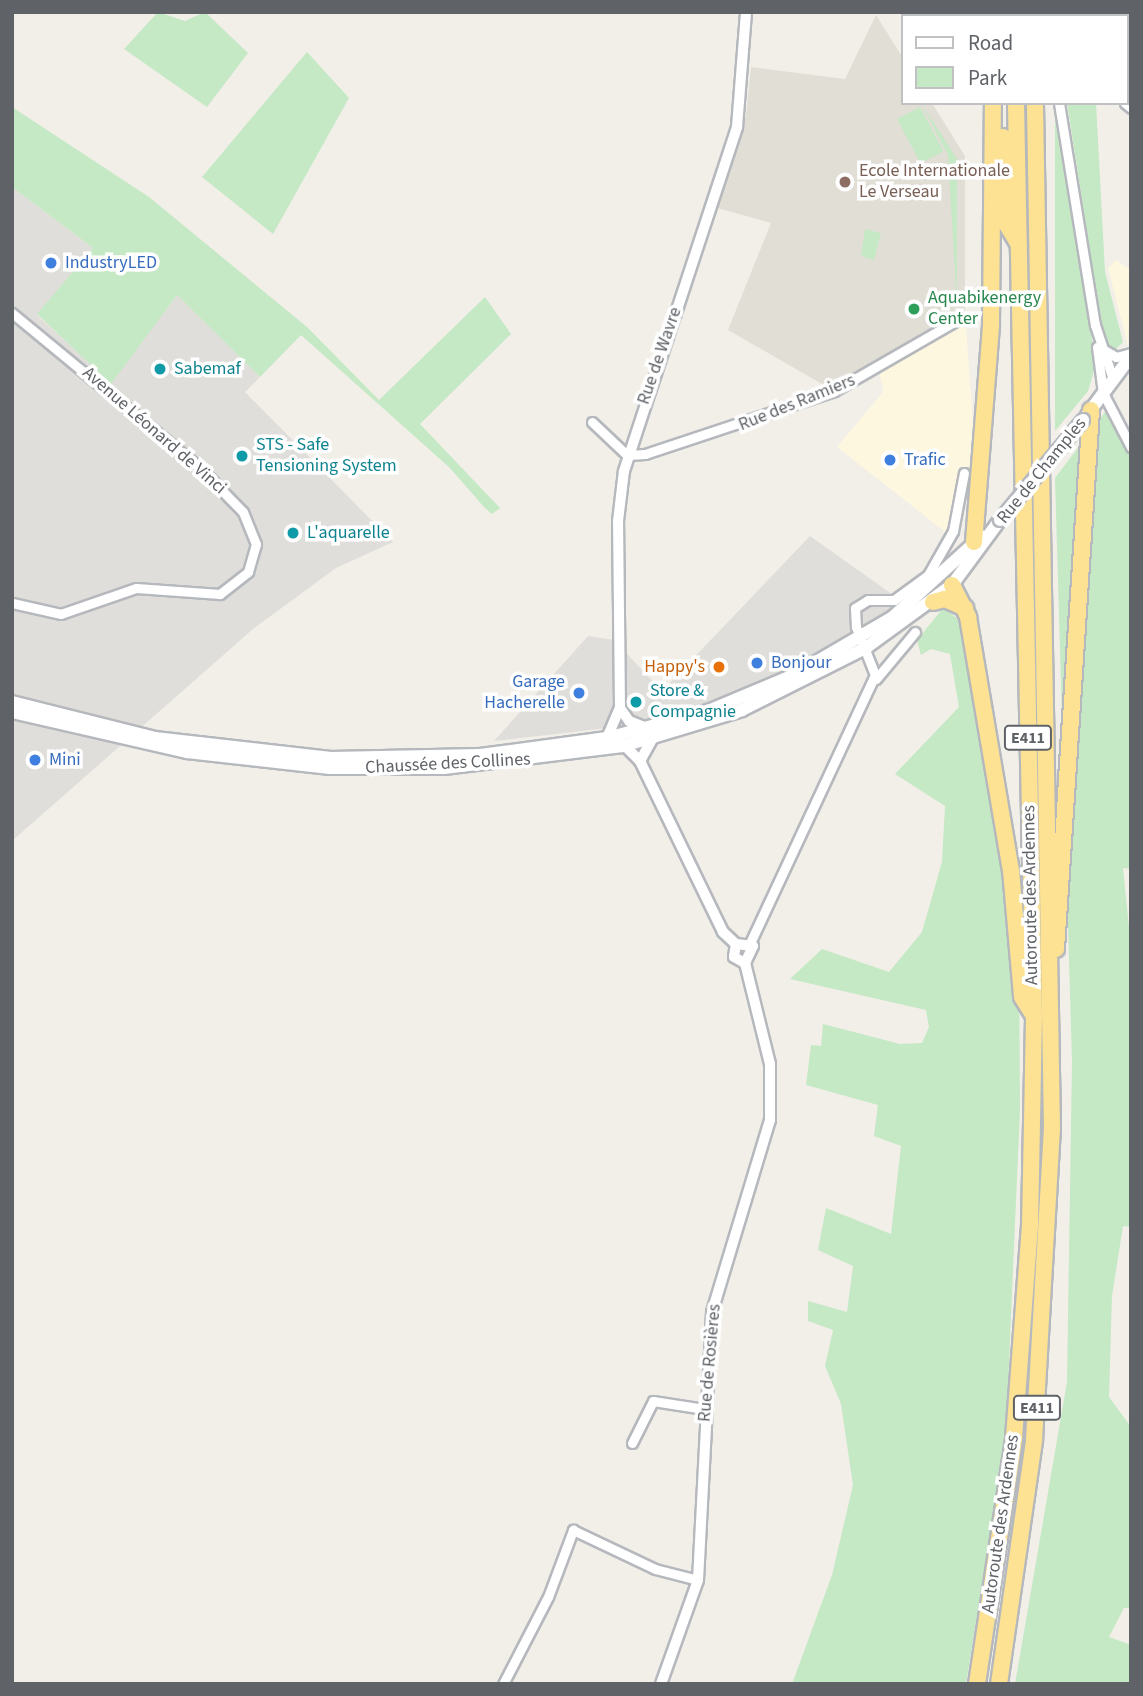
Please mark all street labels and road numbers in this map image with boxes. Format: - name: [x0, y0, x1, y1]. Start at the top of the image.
- street label: Rue de Wavre: [633, 305, 687, 407]
- street label: Avenue Léonard de Vinci: [78, 363, 230, 499]
- street label: Rue des Ramiers: [736, 370, 858, 436]
- street label: Rue de Champles: [993, 414, 1091, 528]
- road number: E411: [1004, 726, 1052, 750]
- street label: Chaussée des Collines: [365, 749, 531, 779]
- street label: Autoroute des Ardennes: [1019, 805, 1043, 985]
- street label: Rue de Rosières: [694, 1303, 726, 1423]
- road number: E411: [1012, 1396, 1062, 1420]
- street label: Autoroute des Ardennes: [978, 1433, 1024, 1615]

